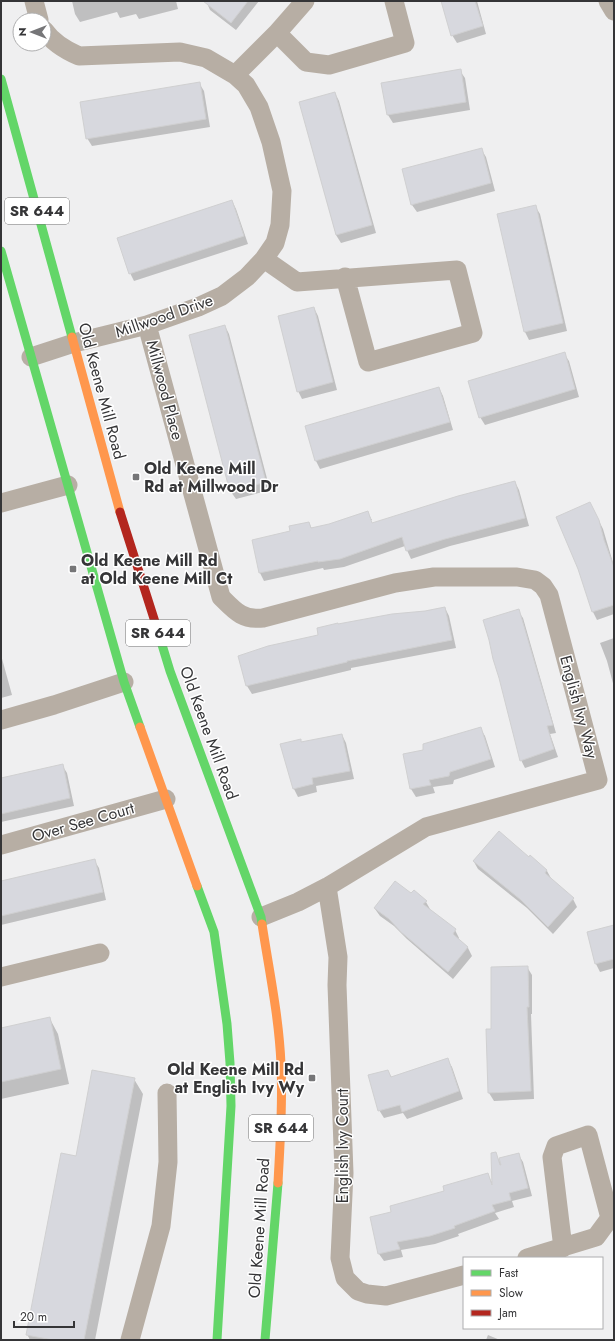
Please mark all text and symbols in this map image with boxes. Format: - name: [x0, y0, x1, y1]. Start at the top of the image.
- north arrow: [12, 12, 52, 52]
- text: N: [14, 28, 30, 36]
- road number: SR 644: [5, 198, 69, 224]
- street label: Millwood Drive: [112, 289, 216, 343]
- street label: Old Keene Mill Road: [73, 320, 131, 462]
- street label: Millwood Place: [141, 337, 189, 443]
- place label: Old Keene Mill Rd at Millwood Dr: [144, 457, 279, 498]
- marker: Old Keene Mill Rd at Millwood Dr: [131, 472, 141, 482]
- place label: Old Keene Mill Rd at Old Keene Mill Ct: [81, 549, 233, 590]
- marker: Old Keene Mill Rd at Old Keene Mill Ct: [68, 564, 78, 574]
- road number: SR 644: [126, 620, 190, 646]
- street label: English Ivy Way: [554, 653, 604, 762]
- street label: Old Keene Mill Road: [174, 663, 244, 803]
- street label: Over See Court: [29, 796, 137, 848]
- place label: Old Keene Mill Rd at English Ivy Wy: [167, 1058, 305, 1099]
- marker: Old Keene Mill Rd at English Ivy Wy: [307, 1073, 317, 1083]
- street label: English Ivy Court: [331, 1089, 354, 1203]
- road number: SR 644: [249, 1115, 313, 1141]
- street label: Old Keene Mill Road: [243, 1157, 275, 1299]
- legend: [463, 1257, 603, 1329]
- text: Fast: [499, 1264, 518, 1282]
- text: Slow: [499, 1284, 524, 1302]
- scale bar: [14, 1303, 74, 1329]
- text: Jam: [497, 1304, 517, 1322]
- text: 20 m: [20, 1308, 47, 1326]

